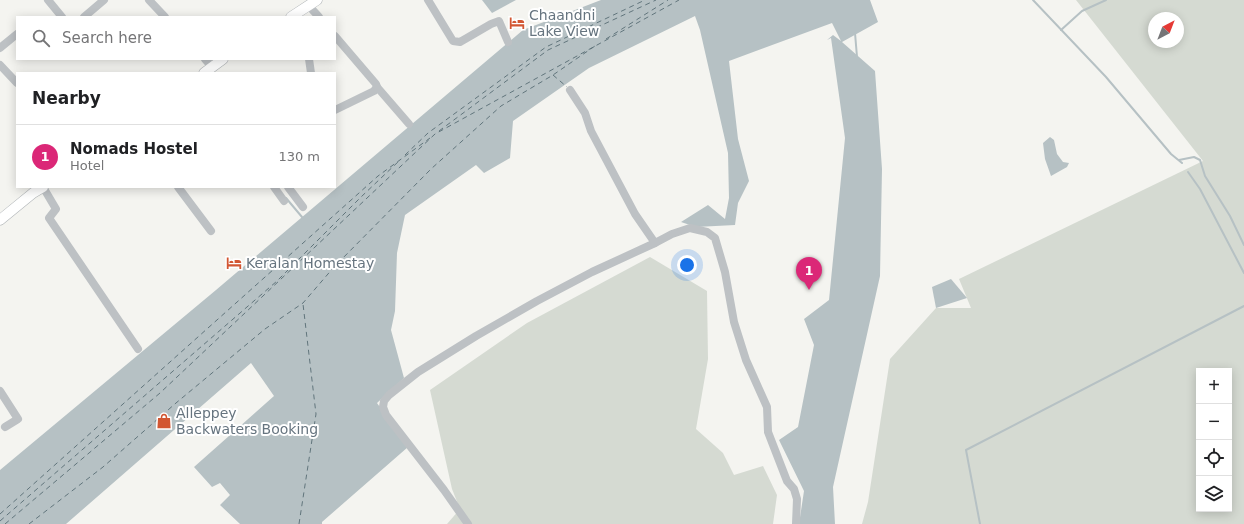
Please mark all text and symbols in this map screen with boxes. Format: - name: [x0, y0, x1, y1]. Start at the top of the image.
- place label: Chaandni Lake View: [529, 7, 599, 39]
- north arrow: [1148, 12, 1184, 48]
- hotel icon: Chaandni Lake View: [508, 14, 526, 32]
- search box: [16, 16, 336, 60]
- icon: search: [30, 27, 52, 49]
- text: Search here: [62, 29, 152, 47]
- text: Nearby: [32, 88, 101, 108]
- text: Nomads Hostel: [70, 140, 198, 158]
- text: 1: [40, 149, 50, 164]
- text: 130 m: [278, 149, 320, 164]
- text: Hotel: [70, 158, 104, 173]
- hotel icon: Keralan Homestay: [225, 254, 243, 272]
- place label: Keralan Homestay: [246, 255, 374, 271]
- your location: [677, 255, 697, 275]
- pin: 1: [796, 257, 822, 290]
- map controls: [1196, 368, 1232, 512]
- button: +: [1196, 368, 1232, 404]
- button: −: [1196, 404, 1232, 440]
- place label: Alleppey Backwaters Booking: [176, 405, 318, 437]
- shop icon: Alleppey Backwaters Booking: [155, 412, 173, 430]
- button: locate: [1196, 440, 1232, 476]
- button: layers: [1196, 476, 1232, 512]

